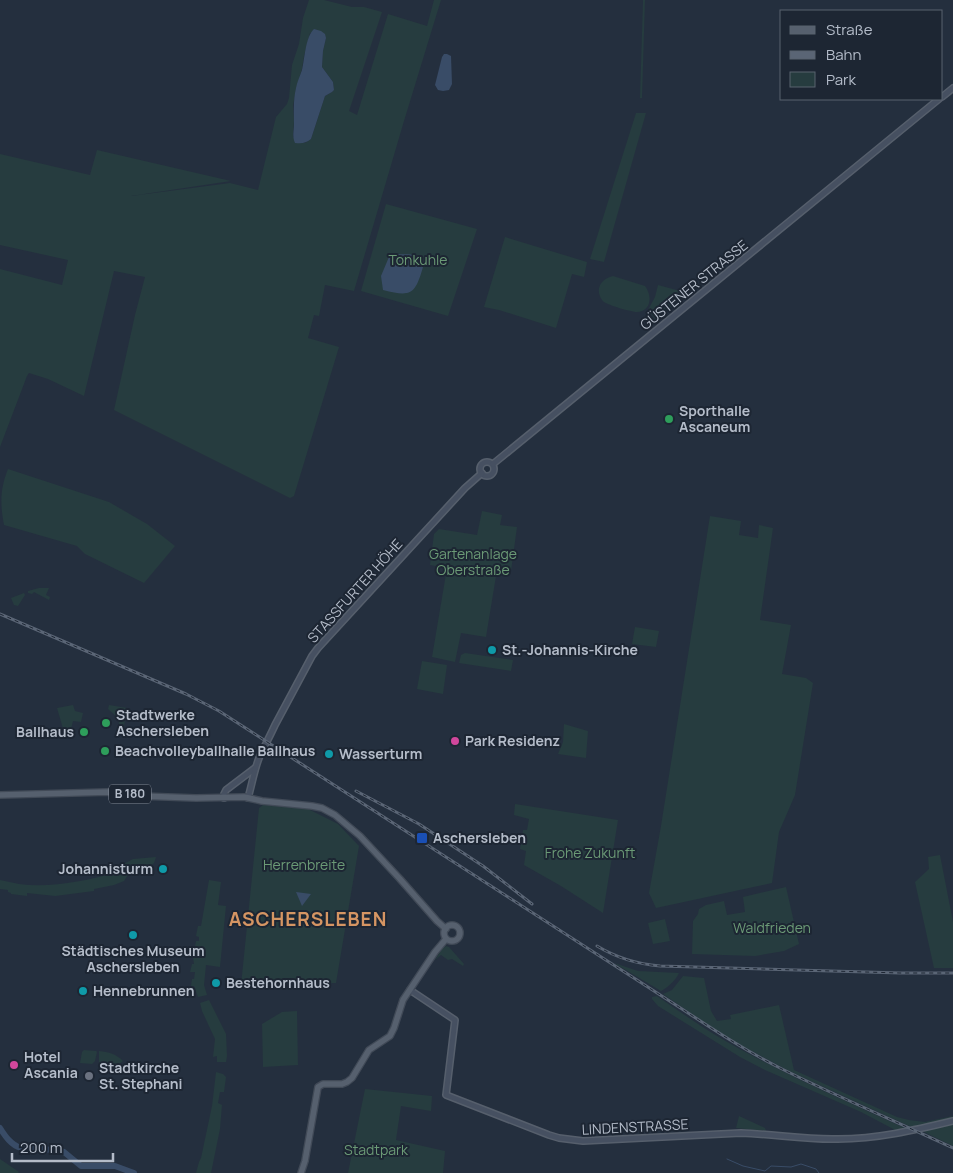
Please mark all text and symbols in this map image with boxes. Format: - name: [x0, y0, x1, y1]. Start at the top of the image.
- legend: [780, 10, 943, 100]
- text: Straße: [826, 19, 873, 40]
- text: Bahn: [826, 44, 861, 65]
- text: Park: [826, 69, 856, 90]
- street label: GÜSTENER STRASSE: [636, 235, 751, 334]
- park label: Tonkuhle: [389, 250, 447, 269]
- place label: Sporthalle Ascaneum: [679, 401, 750, 436]
- marker: Sporthalle Ascaneum: [663, 413, 675, 425]
- street label: STASSFURTER HÖHE: [303, 535, 406, 647]
- park label: Gartenanlage Oberstraße: [429, 544, 517, 579]
- place label: St.-Johannis-Kirche: [502, 640, 638, 659]
- marker: St.-Johannis-Kirche: [486, 644, 498, 656]
- place label: Stadtwerke Aschersleben: [116, 705, 209, 740]
- marker: Stadtwerke Aschersleben: [100, 717, 112, 729]
- place label: Ballhaus: [16, 722, 74, 741]
- marker: Ballhaus: [78, 726, 90, 738]
- place label: Park Residenz: [465, 731, 560, 750]
- marker: Park Residenz: [449, 735, 461, 747]
- place label: Beachvolleyballhalle Ballhaus: [115, 741, 316, 760]
- place label: Wasserturm: [339, 744, 422, 763]
- marker: Beachvolleyballhalle Ballhaus: [99, 745, 111, 757]
- marker: Wasserturm: [323, 748, 335, 760]
- road number: B 180: [109, 784, 151, 804]
- place label: Aschersleben: [433, 828, 526, 847]
- marker: Aschersleben: [415, 831, 429, 845]
- park label: Frohe Zukunft: [545, 843, 636, 862]
- park label: Herrenbreite: [263, 855, 345, 874]
- place label: Johannisturm: [59, 859, 153, 878]
- marker: Johannisturm: [157, 863, 169, 875]
- district label: ASCHERSLEBEN: [229, 906, 387, 932]
- park label: Waldfrieden: [733, 918, 811, 937]
- marker: Städtisches Museum Aschersleben: [127, 929, 139, 941]
- place label: Städtisches Museum Aschersleben: [61, 941, 205, 976]
- place label: Bestehornhaus: [226, 973, 330, 992]
- marker: Bestehornhaus: [210, 977, 222, 989]
- place label: Hennebrunnen: [93, 981, 194, 1000]
- marker: Hennebrunnen: [77, 985, 89, 997]
- place label: Hotel Ascania: [24, 1047, 78, 1082]
- place label: Stadtkirche St. Stephani: [99, 1058, 183, 1093]
- marker: Hotel Ascania: [8, 1059, 20, 1071]
- marker: Stadtkirche St. Stephani: [83, 1070, 95, 1082]
- street label: LINDENSTRASSE: [581, 1114, 689, 1139]
- scale bar: [12, 1130, 114, 1162]
- text: 200 m: [20, 1137, 63, 1158]
- park label: Stadtpark: [344, 1140, 409, 1159]

